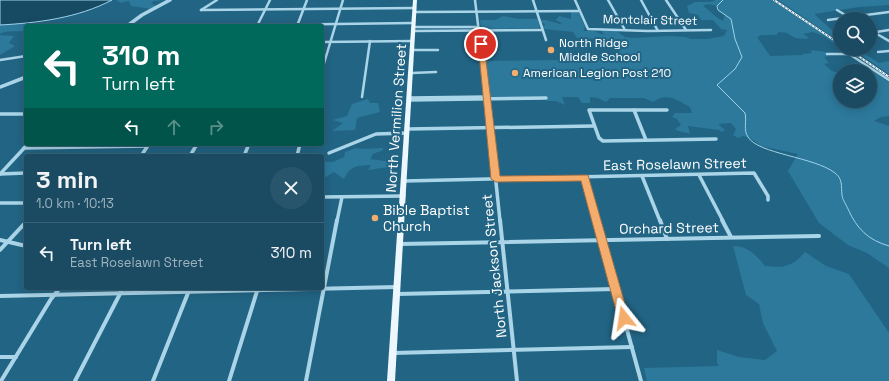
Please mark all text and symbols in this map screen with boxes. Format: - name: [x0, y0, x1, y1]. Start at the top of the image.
- street label: Montclair Street: [603, 11, 697, 29]
- map controls: [833, 12, 877, 108]
- button: search: [833, 12, 877, 56]
- pin: [464, 27, 498, 61]
- icon: arrive: [470, 33, 492, 55]
- place label: North Ridge Middle School: [559, 35, 641, 65]
- text: 310 m: [102, 37, 180, 73]
- icon: left: [36, 40, 88, 92]
- street label: North Vermilion Street: [382, 43, 410, 193]
- marker: North Ridge Middle School: [546, 45, 556, 55]
- button: layers: [833, 64, 877, 108]
- place label: American Legion Post 210: [523, 65, 671, 81]
- marker: American Legion Post 210: [510, 68, 520, 78]
- text: Turn left: [102, 72, 175, 95]
- icon: left: [121, 116, 143, 138]
- icon: ahead: [163, 116, 185, 138]
- icon: right: [205, 116, 227, 138]
- street label: East Roselawn Street: [603, 154, 747, 174]
- text: 3 min: [36, 164, 98, 195]
- button: close: [270, 167, 312, 209]
- street label: North Jackson Street: [478, 193, 510, 339]
- text: 1.0 km · 10:13: [36, 195, 114, 212]
- place label: Bible Baptist Church: [383, 201, 470, 235]
- marker: Bible Baptist Church: [370, 213, 380, 223]
- street label: Orchard Street: [619, 218, 719, 238]
- text: Turn left: [70, 235, 132, 254]
- icon: left: [36, 242, 58, 264]
- text: 310 m: [271, 243, 312, 262]
- text: East Roselawn Street: [70, 254, 204, 271]
- position arrow: [603, 297, 645, 339]

